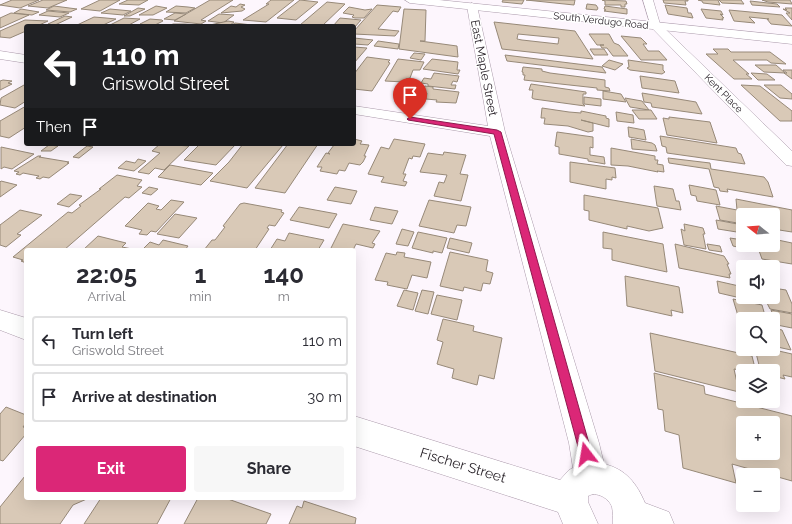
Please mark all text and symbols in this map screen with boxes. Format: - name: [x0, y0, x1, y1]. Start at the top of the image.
- street label: South Verdugo Road: [553, 10, 649, 31]
- street label: East Maple Street: [468, 19, 500, 117]
- text: 110 m: [102, 39, 180, 72]
- icon: left: [36, 40, 88, 92]
- street label: Kent Place: [702, 72, 745, 115]
- text: Griswold Street: [102, 73, 229, 94]
- pin: [393, 78, 427, 119]
- icon: arrive: [399, 84, 421, 106]
- icon: arrive: [79, 116, 101, 138]
- text: Then: [36, 118, 71, 136]
- north arrow: [736, 208, 780, 252]
- map controls: [736, 208, 780, 512]
- text: 22:05: [76, 260, 137, 289]
- text: 1: [194, 260, 206, 289]
- text: 140: [264, 260, 304, 289]
- button: sound: [736, 260, 780, 304]
- text: Arrival: [88, 289, 126, 304]
- text: min: [189, 289, 212, 304]
- text: m: [278, 289, 290, 304]
- button: search: [736, 312, 780, 356]
- text: Turn left: [72, 325, 133, 343]
- icon: left: [38, 330, 60, 352]
- text: 110 m: [302, 332, 342, 350]
- text: Griswold Street: [72, 343, 164, 358]
- button: layers: [736, 364, 780, 408]
- icon: arrive: [38, 386, 60, 408]
- text: Arrive at destination: [72, 388, 217, 406]
- text: 30 m: [307, 388, 342, 406]
- button: +: [736, 416, 780, 460]
- position arrow: [565, 433, 607, 475]
- street label: Fischer Street: [418, 444, 508, 486]
- button: Exit: [36, 446, 186, 492]
- button: Share: [194, 446, 344, 492]
- button: −: [736, 468, 780, 512]

